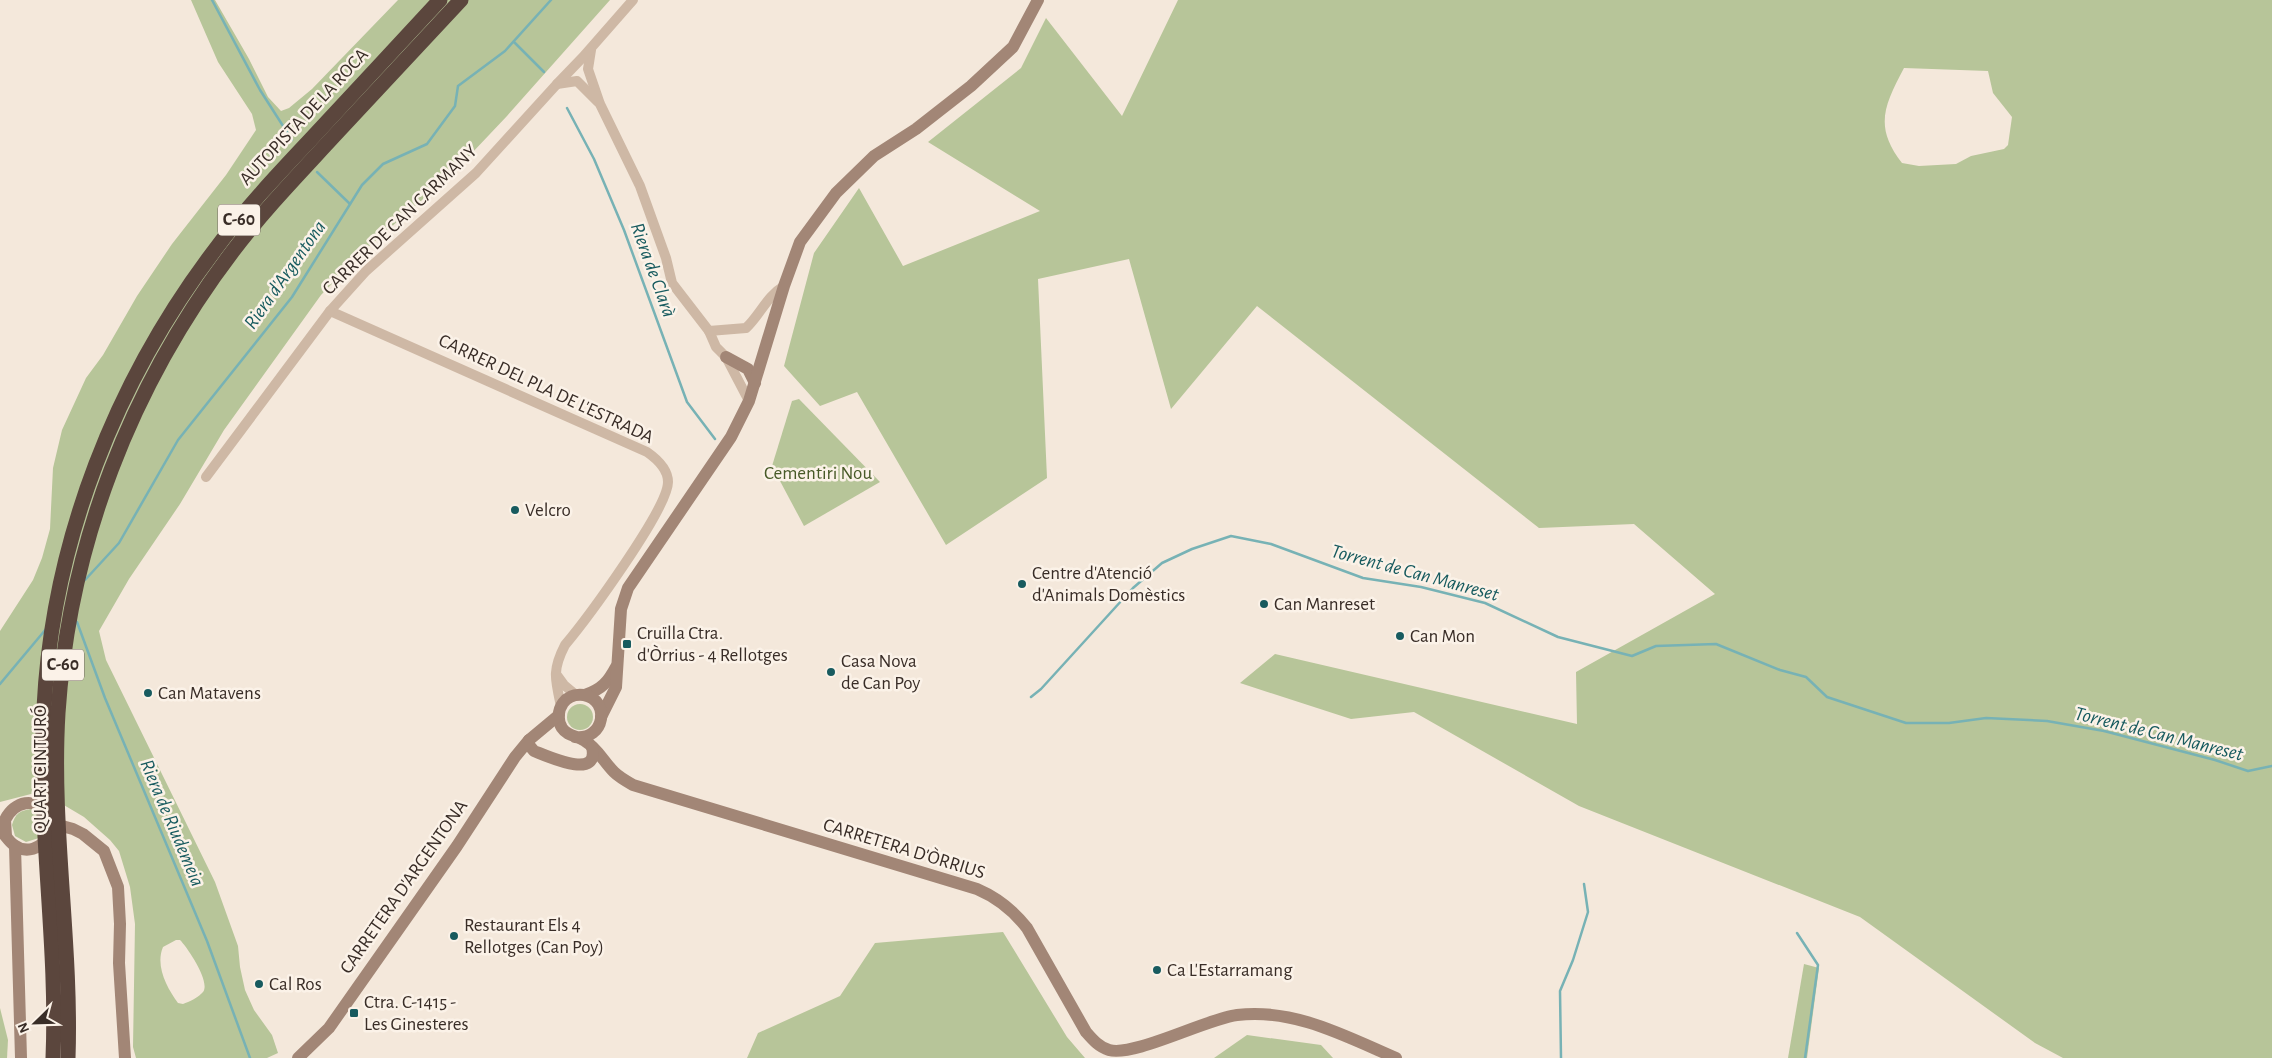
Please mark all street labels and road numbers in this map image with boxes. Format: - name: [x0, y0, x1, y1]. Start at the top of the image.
- street label: AUTOPISTA DE LA ROCA: [236, 45, 372, 189]
- street label: CARRER DE CAN CARMANY: [319, 141, 481, 299]
- road number: C-60: [218, 204, 260, 236]
- street label: CARRER DEL PLA DE L'ESTRADA: [436, 331, 656, 447]
- road number: C-60: [42, 650, 84, 680]
- street label: QUART CINTURÓ: [29, 705, 50, 833]
- street label: CARRETERA D'ARGENTONA: [337, 797, 471, 977]
- street label: CARRETERA D'ÒRRIUS: [821, 813, 988, 883]

